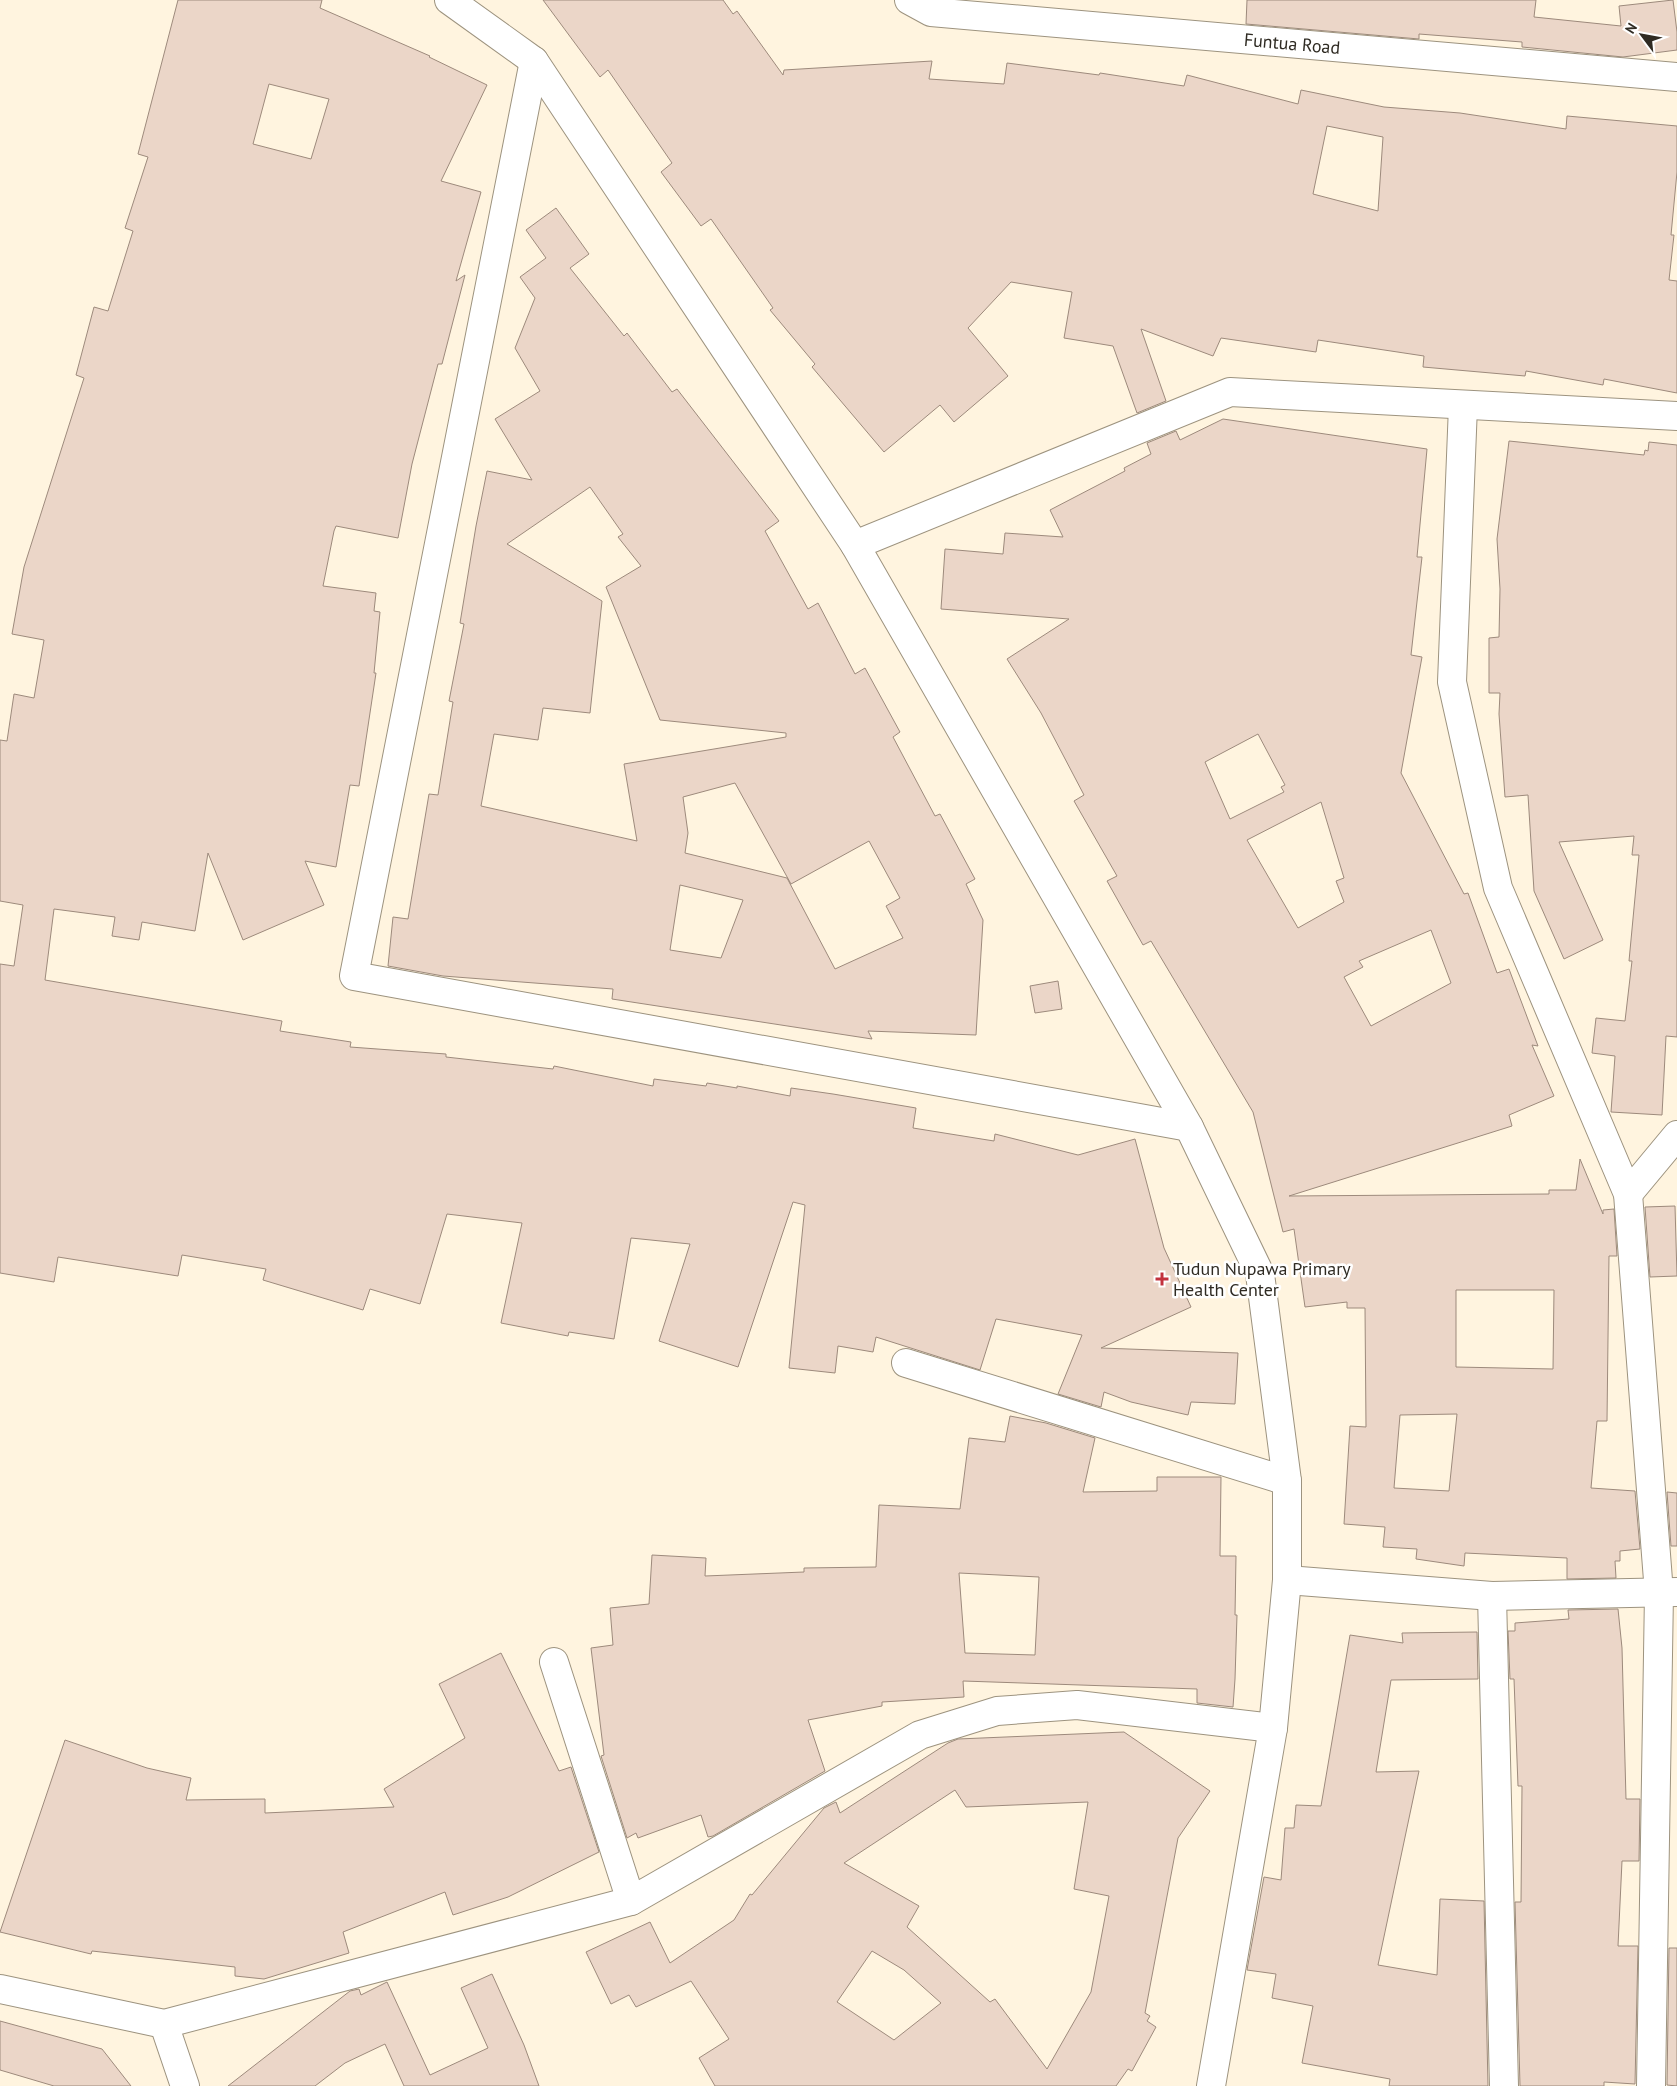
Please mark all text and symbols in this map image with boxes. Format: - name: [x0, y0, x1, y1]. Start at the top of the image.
- north arrow: [1617, 10, 1667, 60]
- text: N: [1621, 19, 1641, 37]
- street label: Funtua Road: [1243, 28, 1341, 59]
- place label: Tudun Nupawa Primary Health Center: [1173, 1257, 1351, 1301]
- marker: Tudun Nupawa Primary Health Center: [1155, 1272, 1169, 1286]

